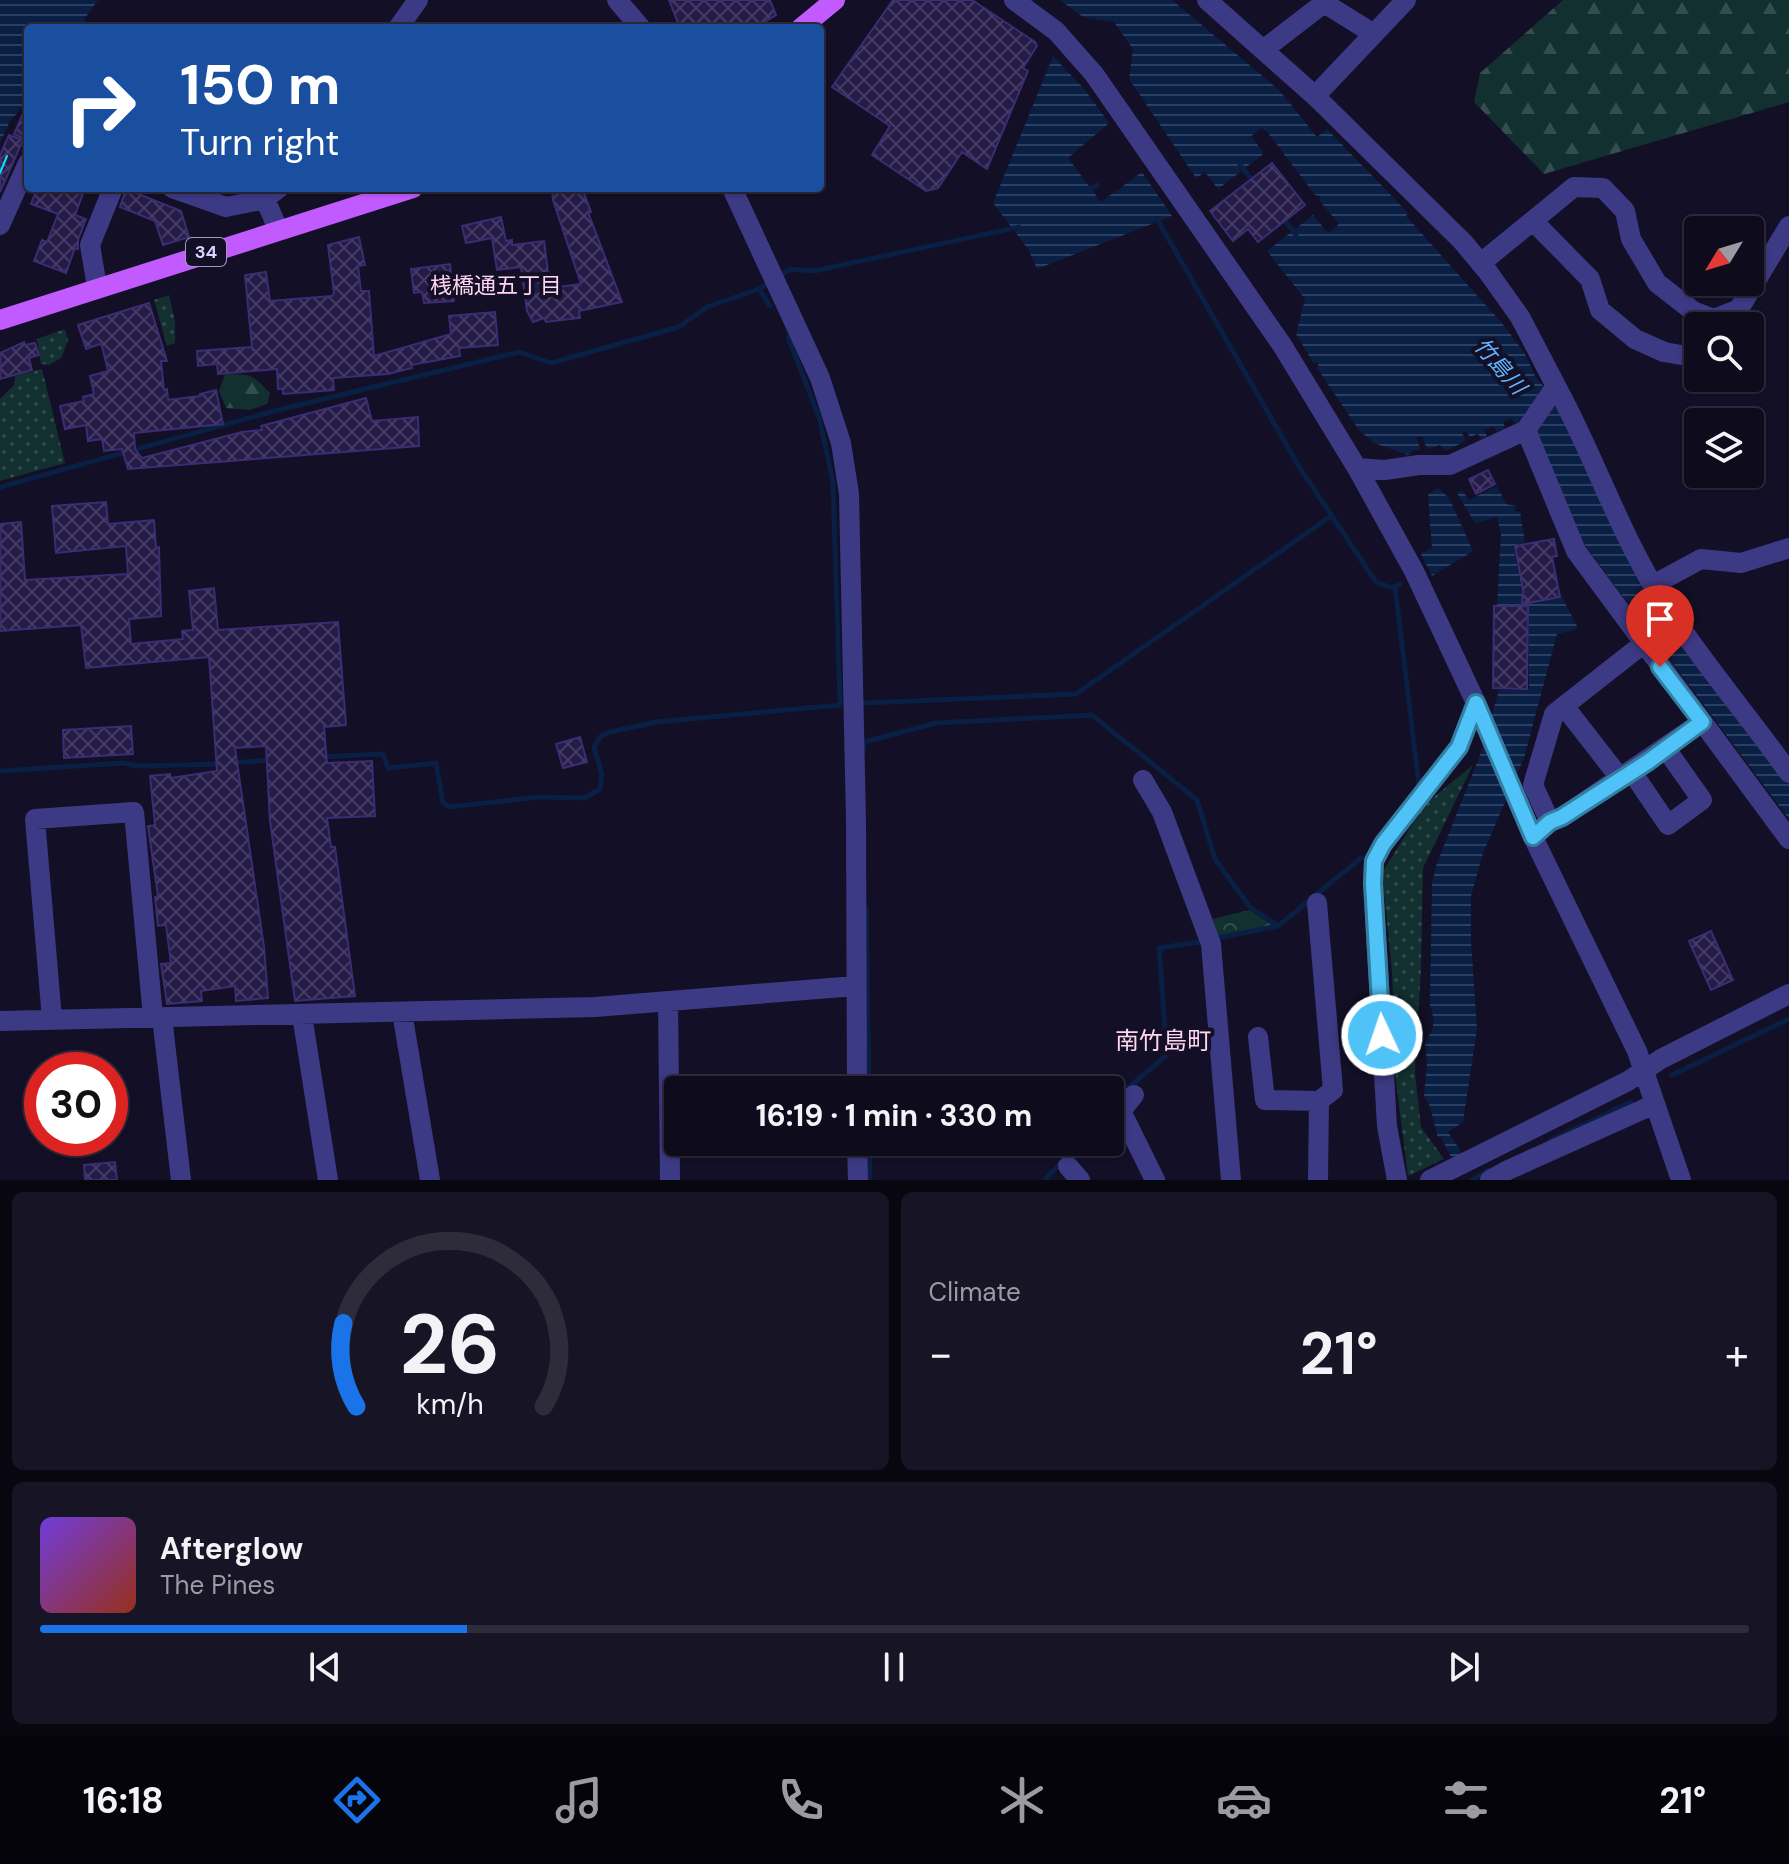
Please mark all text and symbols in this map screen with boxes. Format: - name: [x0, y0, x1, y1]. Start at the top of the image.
- text: 150 m: [180, 48, 341, 121]
- icon: right: [48, 56, 152, 160]
- text: Turn right: [180, 119, 339, 166]
- north arrow: [1684, 216, 1764, 296]
- map controls: [1684, 216, 1764, 488]
- road number: 34: [186, 238, 226, 266]
- district label: 桟橋通五丁目: [430, 271, 562, 300]
- button: search: [1684, 312, 1764, 392]
- water label: 竹島川: [1467, 332, 1534, 402]
- button: layers: [1684, 408, 1764, 488]
- pin: [1626, 585, 1694, 667]
- icon: arrive: [1638, 597, 1682, 641]
- position arrow: [1340, 993, 1424, 1077]
- district label: 南竹島町: [1115, 1025, 1211, 1056]
- speed limit sign: 30: [24, 1052, 128, 1156]
- text: 16:19 · 1 min · 330 m: [756, 1096, 1032, 1135]
- text: Climate: [929, 1275, 1021, 1309]
- text: 26: [400, 1290, 501, 1399]
- text: 21°: [1300, 1314, 1378, 1393]
- text: −: [929, 1325, 953, 1383]
- text: +: [1725, 1325, 1749, 1383]
- text: km/h: [416, 1386, 484, 1423]
- text: Afterglow: [160, 1529, 303, 1568]
- text: The Pines: [160, 1568, 275, 1602]
- icon: previous: [303, 1645, 347, 1689]
- icon: pause: [872, 1645, 916, 1689]
- icon: next: [1442, 1645, 1486, 1689]
- icon: directions: [329, 1772, 385, 1828]
- icon: music: [551, 1772, 607, 1828]
- icon: phone: [773, 1772, 829, 1828]
- icon: climate: [994, 1772, 1050, 1828]
- icon: car: [1216, 1772, 1272, 1828]
- icon: filters: [1438, 1772, 1494, 1828]
- text: 16:18: [83, 1777, 164, 1824]
- text: 21°: [1659, 1777, 1706, 1824]

